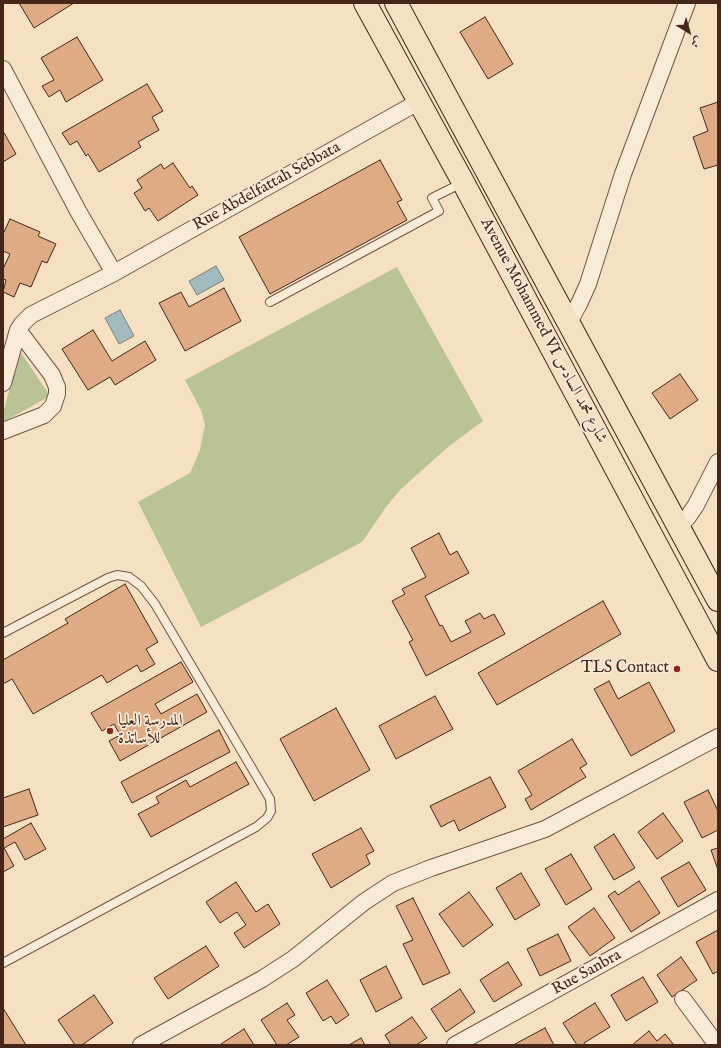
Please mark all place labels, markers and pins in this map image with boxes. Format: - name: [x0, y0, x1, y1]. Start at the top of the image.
- place label: TLS Contact: [581, 659, 669, 679]
- marker: TLS Contact: [672, 664, 682, 674]
- place label: المدرسة العليا للأساتذة: [118, 712, 183, 750]
- marker: المدرسة العليا للأساتذة: [105, 726, 115, 736]

